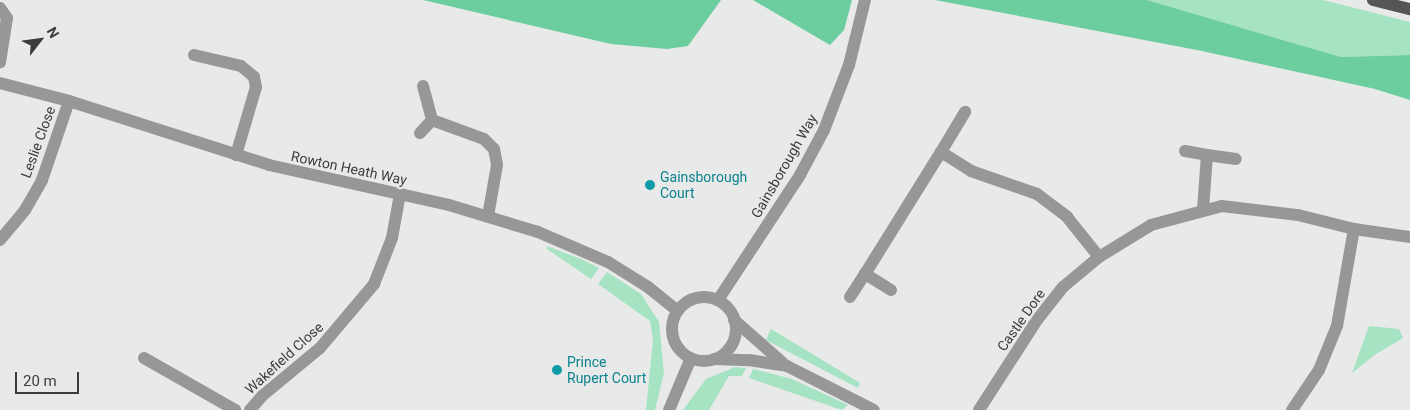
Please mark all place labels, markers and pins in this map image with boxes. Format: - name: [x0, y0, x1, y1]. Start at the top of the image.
- place label: Gainsborough Court: [660, 169, 747, 202]
- marker: Gainsborough Court: [644, 179, 656, 191]
- place label: Prince Rupert Court: [567, 354, 646, 387]
- marker: Prince Rupert Court: [551, 364, 563, 376]

